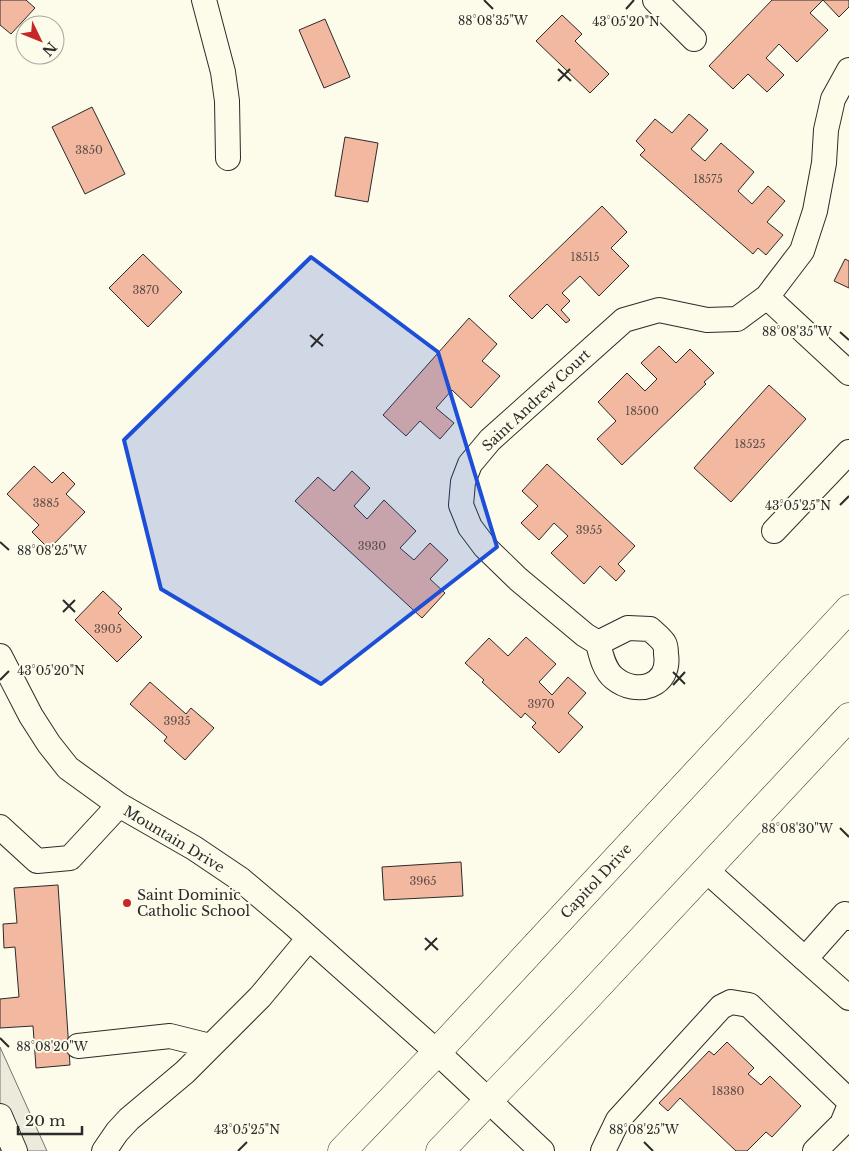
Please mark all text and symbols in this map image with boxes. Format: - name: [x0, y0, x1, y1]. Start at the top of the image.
- text: 88°08'35"W: [458, 13, 529, 28]
- text: 43°05'20"N: [592, 14, 660, 29]
- north arrow: [15, 15, 65, 65]
- text: N: [38, 38, 61, 60]
- house number: 3850: [75, 143, 103, 157]
- house number: 18575: [693, 172, 723, 186]
- house number: 18515: [571, 250, 599, 264]
- house number: 3870: [133, 283, 160, 297]
- text: 88°08'35"W: [762, 324, 833, 339]
- street label: Saint Andrew Court: [478, 345, 594, 455]
- house number: 18500: [625, 404, 659, 418]
- house number: 18525: [735, 437, 765, 451]
- house number: 3885: [33, 496, 59, 510]
- text: 43°05'25"N: [765, 498, 831, 513]
- house number: 3955: [576, 523, 602, 537]
- house number: 3930: [358, 539, 386, 553]
- text: 88°08'25"W: [17, 543, 88, 558]
- house number: 3905: [94, 622, 122, 636]
- text: 43°05'20"N: [17, 663, 85, 678]
- house number: 3970: [527, 697, 555, 711]
- house number: 3935: [164, 714, 190, 728]
- street label: Mountain Drive: [120, 802, 228, 876]
- text: 88°08'30"W: [761, 821, 834, 836]
- street label: Capitol Drive: [557, 840, 635, 922]
- house number: 3965: [409, 874, 437, 888]
- place label: Saint Dominic Catholic School: [137, 886, 250, 920]
- marker: Saint Dominic Catholic School: [121, 897, 133, 909]
- text: 88°08'20"W: [16, 1039, 89, 1054]
- house number: 18380: [712, 1084, 745, 1098]
- scale bar: [18, 1104, 81, 1136]
- text: 20 m: [25, 1111, 65, 1130]
- text: 43°05'25"N: [214, 1122, 280, 1137]
- text: 88°08'25"W: [609, 1122, 680, 1137]

